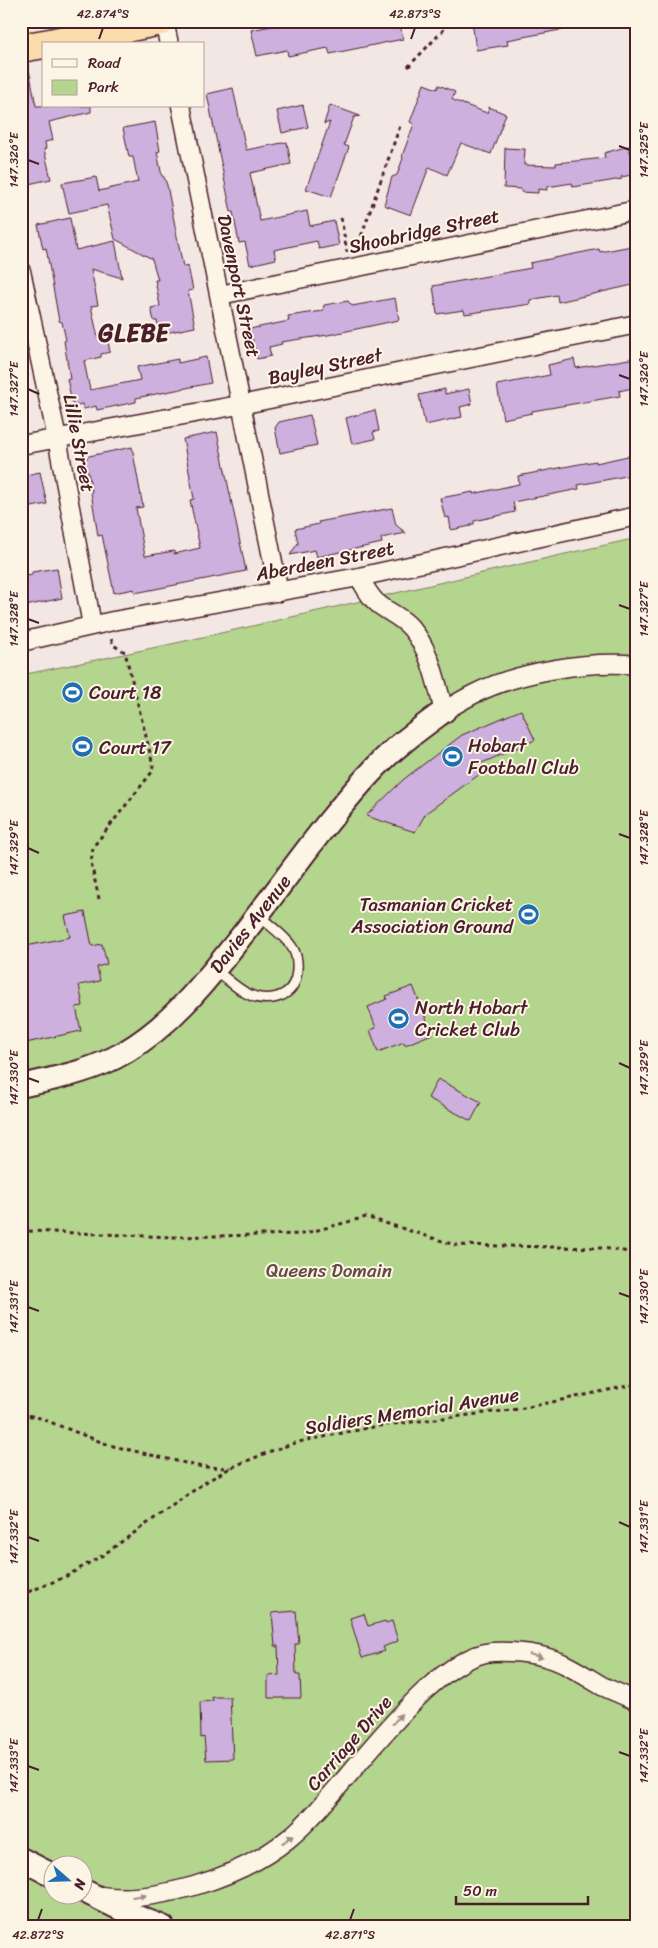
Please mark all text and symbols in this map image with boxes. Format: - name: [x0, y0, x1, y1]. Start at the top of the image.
- text: 42.874°S: [77, 3, 130, 25]
- text: 42.873°S: [389, 3, 441, 25]
- legend: [42, 42, 205, 108]
- text: Road: [88, 50, 121, 76]
- text: Park: [88, 74, 119, 100]
- text: 147.325°E: [633, 121, 655, 178]
- text: 147.326°E: [3, 131, 25, 188]
- street label: Shoobridge Street: [346, 199, 502, 263]
- street label: Davenport Street: [208, 211, 270, 361]
- district label: GLEBE: [98, 312, 170, 354]
- street label: Bayley Street: [265, 338, 386, 394]
- text: 147.326°E: [633, 350, 655, 407]
- text: 147.327°E: [3, 360, 25, 417]
- street label: Lillie Street: [53, 391, 105, 495]
- street label: Aberdeen Street: [252, 531, 397, 591]
- text: 147.327°E: [633, 580, 655, 637]
- text: 147.328°E: [3, 590, 25, 647]
- place label: Court 18: [89, 676, 162, 709]
- sports icon: Court 18: [61, 680, 85, 704]
- place label: Hobart Football Club: [468, 729, 579, 784]
- place label: Court 17: [99, 731, 172, 764]
- sports icon: Court 17: [71, 735, 95, 759]
- sports icon: Hobart Football Club: [440, 744, 464, 768]
- text: 147.328°E: [633, 809, 655, 866]
- text: 147.329°E: [3, 819, 25, 876]
- street label: Davies Avenue: [201, 867, 299, 981]
- place label: Tasmanian Cricket Association Ground: [350, 888, 514, 943]
- sports icon: Tasmanian Cricket Association Ground: [517, 903, 541, 927]
- place label: North Hobart Cricket Club: [415, 991, 529, 1046]
- sports icon: North Hobart Cricket Club: [387, 1006, 411, 1030]
- text: 147.329°E: [633, 1039, 655, 1096]
- text: 147.330°E: [3, 1049, 25, 1106]
- park label: Queens Domain: [266, 1254, 392, 1287]
- text: 147.330°E: [633, 1268, 655, 1325]
- text: 147.331°E: [3, 1279, 25, 1334]
- street label: Soldiers Memorial Avenue: [302, 1378, 522, 1444]
- text: 147.331°E: [633, 1499, 655, 1554]
- text: 147.332°E: [3, 1508, 25, 1565]
- one-way arrow: [529, 1652, 544, 1660]
- street label: Carriage Drive: [298, 1687, 400, 1799]
- one-way arrow: [392, 1712, 403, 1725]
- text: 147.332°E: [633, 1727, 655, 1784]
- text: 147.333°E: [3, 1737, 25, 1793]
- one-way arrow: [281, 1833, 294, 1844]
- north arrow: [42, 1856, 92, 1906]
- scale bar: [456, 1873, 588, 1905]
- text: N: [66, 1875, 93, 1893]
- text: 50 m: [463, 1878, 498, 1904]
- one-way arrow: [131, 1892, 147, 1900]
- text: 42.872°S: [12, 1924, 64, 1946]
- text: 42.871°S: [325, 1924, 375, 1946]

